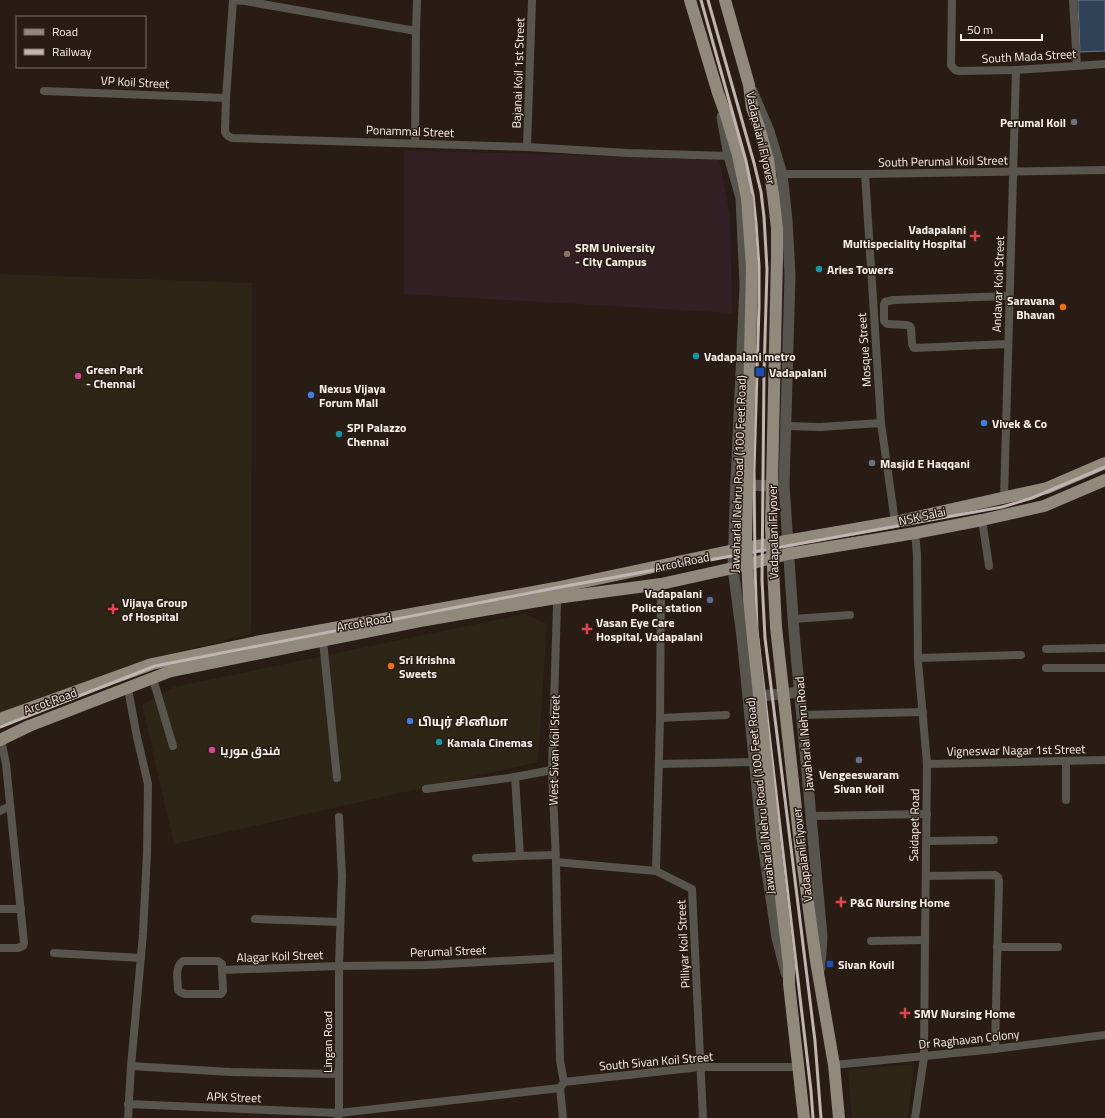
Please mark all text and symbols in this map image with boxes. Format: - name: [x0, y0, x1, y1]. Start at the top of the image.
- legend: [16, 16, 146, 68]
- street label: Bajanai Koil 1st Street: [507, 16, 529, 129]
- scale bar: [961, 16, 1042, 42]
- text: 50 m: [967, 20, 993, 39]
- text: Road: [52, 22, 78, 41]
- text: Railway: [52, 42, 92, 61]
- street label: South Mada Street: [981, 44, 1077, 68]
- street label: VP Koil Street: [100, 71, 171, 93]
- street label: Vadapalani Flyover: [741, 90, 781, 186]
- place label: Perumal Koil: [1000, 113, 1066, 132]
- marker: Perumal Koil: [1069, 117, 1079, 127]
- street label: Ponammal Street: [366, 120, 455, 142]
- street label: South Perumal Koil Street: [878, 150, 1009, 172]
- place label: Vadapalani Multispeciality Hospital: [843, 220, 966, 253]
- marker: Vadapalani Multispeciality Hospital: [969, 230, 981, 242]
- street label: Andavar Koil Street: [987, 235, 1009, 332]
- place label: SRM University - City Campus: [575, 238, 655, 271]
- marker: SRM University - City Campus: [562, 249, 572, 259]
- place label: Aries Towers: [827, 260, 894, 279]
- marker: Aries Towers: [814, 264, 824, 274]
- place label: Saravana Bhavan: [1007, 291, 1055, 324]
- marker: Saravana Bhavan: [1058, 302, 1068, 312]
- street label: Mosque Street: [852, 312, 876, 388]
- place label: Vadapalani metro: [704, 347, 796, 366]
- marker: Vadapalani metro: [691, 351, 701, 361]
- place label: Green Park - Chennai: [86, 360, 144, 393]
- place label: Vadapalani: [769, 363, 827, 382]
- marker: Vadapalani: [754, 366, 766, 378]
- marker: Green Park - Chennai: [73, 371, 83, 381]
- street label: Jawaharlal Nehru Road (100 Feet Road): [725, 375, 751, 573]
- place label: Nexus Vijaya Forum Mall: [319, 379, 386, 412]
- marker: Nexus Vijaya Forum Mall: [306, 390, 316, 400]
- place label: Vivek & Co: [992, 414, 1047, 433]
- place label: SPI Palazzo Chennai: [347, 418, 406, 451]
- marker: Vivek & Co: [979, 418, 989, 428]
- marker: SPI Palazzo Chennai: [334, 429, 344, 439]
- place label: Masjid E Haqqani: [880, 454, 970, 473]
- marker: Masjid E Haqqani: [867, 458, 877, 468]
- street label: Vadapalani Flyover: [763, 484, 783, 580]
- street label: NSK Salai: [897, 502, 947, 530]
- street label: Arcot Road: [653, 547, 711, 577]
- place label: Vadapalani Police station: [631, 584, 702, 617]
- place label: Vijaya Group of Hospital: [122, 593, 188, 626]
- marker: Vadapalani Police station: [705, 595, 715, 605]
- marker: Vijaya Group of Hospital: [107, 603, 119, 615]
- street label: Arcot Road: [335, 608, 393, 636]
- place label: Vasan Eye Care Hospital, Vadapalani: [596, 613, 703, 646]
- marker: Vasan Eye Care Hospital, Vadapalani: [581, 623, 593, 635]
- place label: Sri Krishna Sweets: [399, 650, 455, 683]
- marker: Sri Krishna Sweets: [386, 661, 396, 671]
- street label: Jawaharlal Nehru Road: [790, 676, 818, 792]
- street label: Arcot Road: [21, 683, 79, 719]
- street label: West Sivan Koil Street: [544, 694, 564, 806]
- street label: Jawaharlal Nehru Road (100 Feet Road): [740, 697, 780, 895]
- place label: பியுர் சினிமா: [418, 712, 509, 731]
- marker: பியுர் சினிமா: [405, 716, 415, 726]
- place label: Kamala Cinemas: [447, 733, 533, 752]
- marker: Kamala Cinemas: [434, 737, 444, 747]
- street label: Vigneswar Nagar 1st Street: [946, 739, 1086, 761]
- place label: فندق موريا: [220, 741, 280, 760]
- marker: فندق موريا: [207, 745, 217, 755]
- marker: Vengeeswaram Sivan Koil: [854, 755, 864, 765]
- place label: Vengeeswaram Sivan Koil: [819, 765, 899, 798]
- street label: Saidapet Road: [904, 788, 924, 862]
- street label: Vadapalani Flyover: [787, 807, 817, 903]
- place label: P&G Nursing Home: [850, 893, 950, 912]
- marker: P&G Nursing Home: [835, 896, 847, 908]
- street label: Pilliyar Koil Street: [671, 899, 695, 989]
- street label: Perumal Street: [410, 940, 487, 962]
- street label: Alagar Koil Street: [236, 945, 325, 967]
- place label: Sivan Kovil: [838, 955, 894, 974]
- marker: Sivan Kovil: [825, 959, 835, 969]
- place label: SMV Nursing Home: [914, 1004, 1015, 1023]
- marker: SMV Nursing Home: [899, 1007, 911, 1019]
- street label: Lingan Road: [318, 1011, 337, 1073]
- street label: Dr Raghavan Colony: [918, 1024, 1021, 1054]
- street label: South Sivan Koil Street: [598, 1046, 715, 1075]
- street label: APK Street: [206, 1087, 262, 1107]

